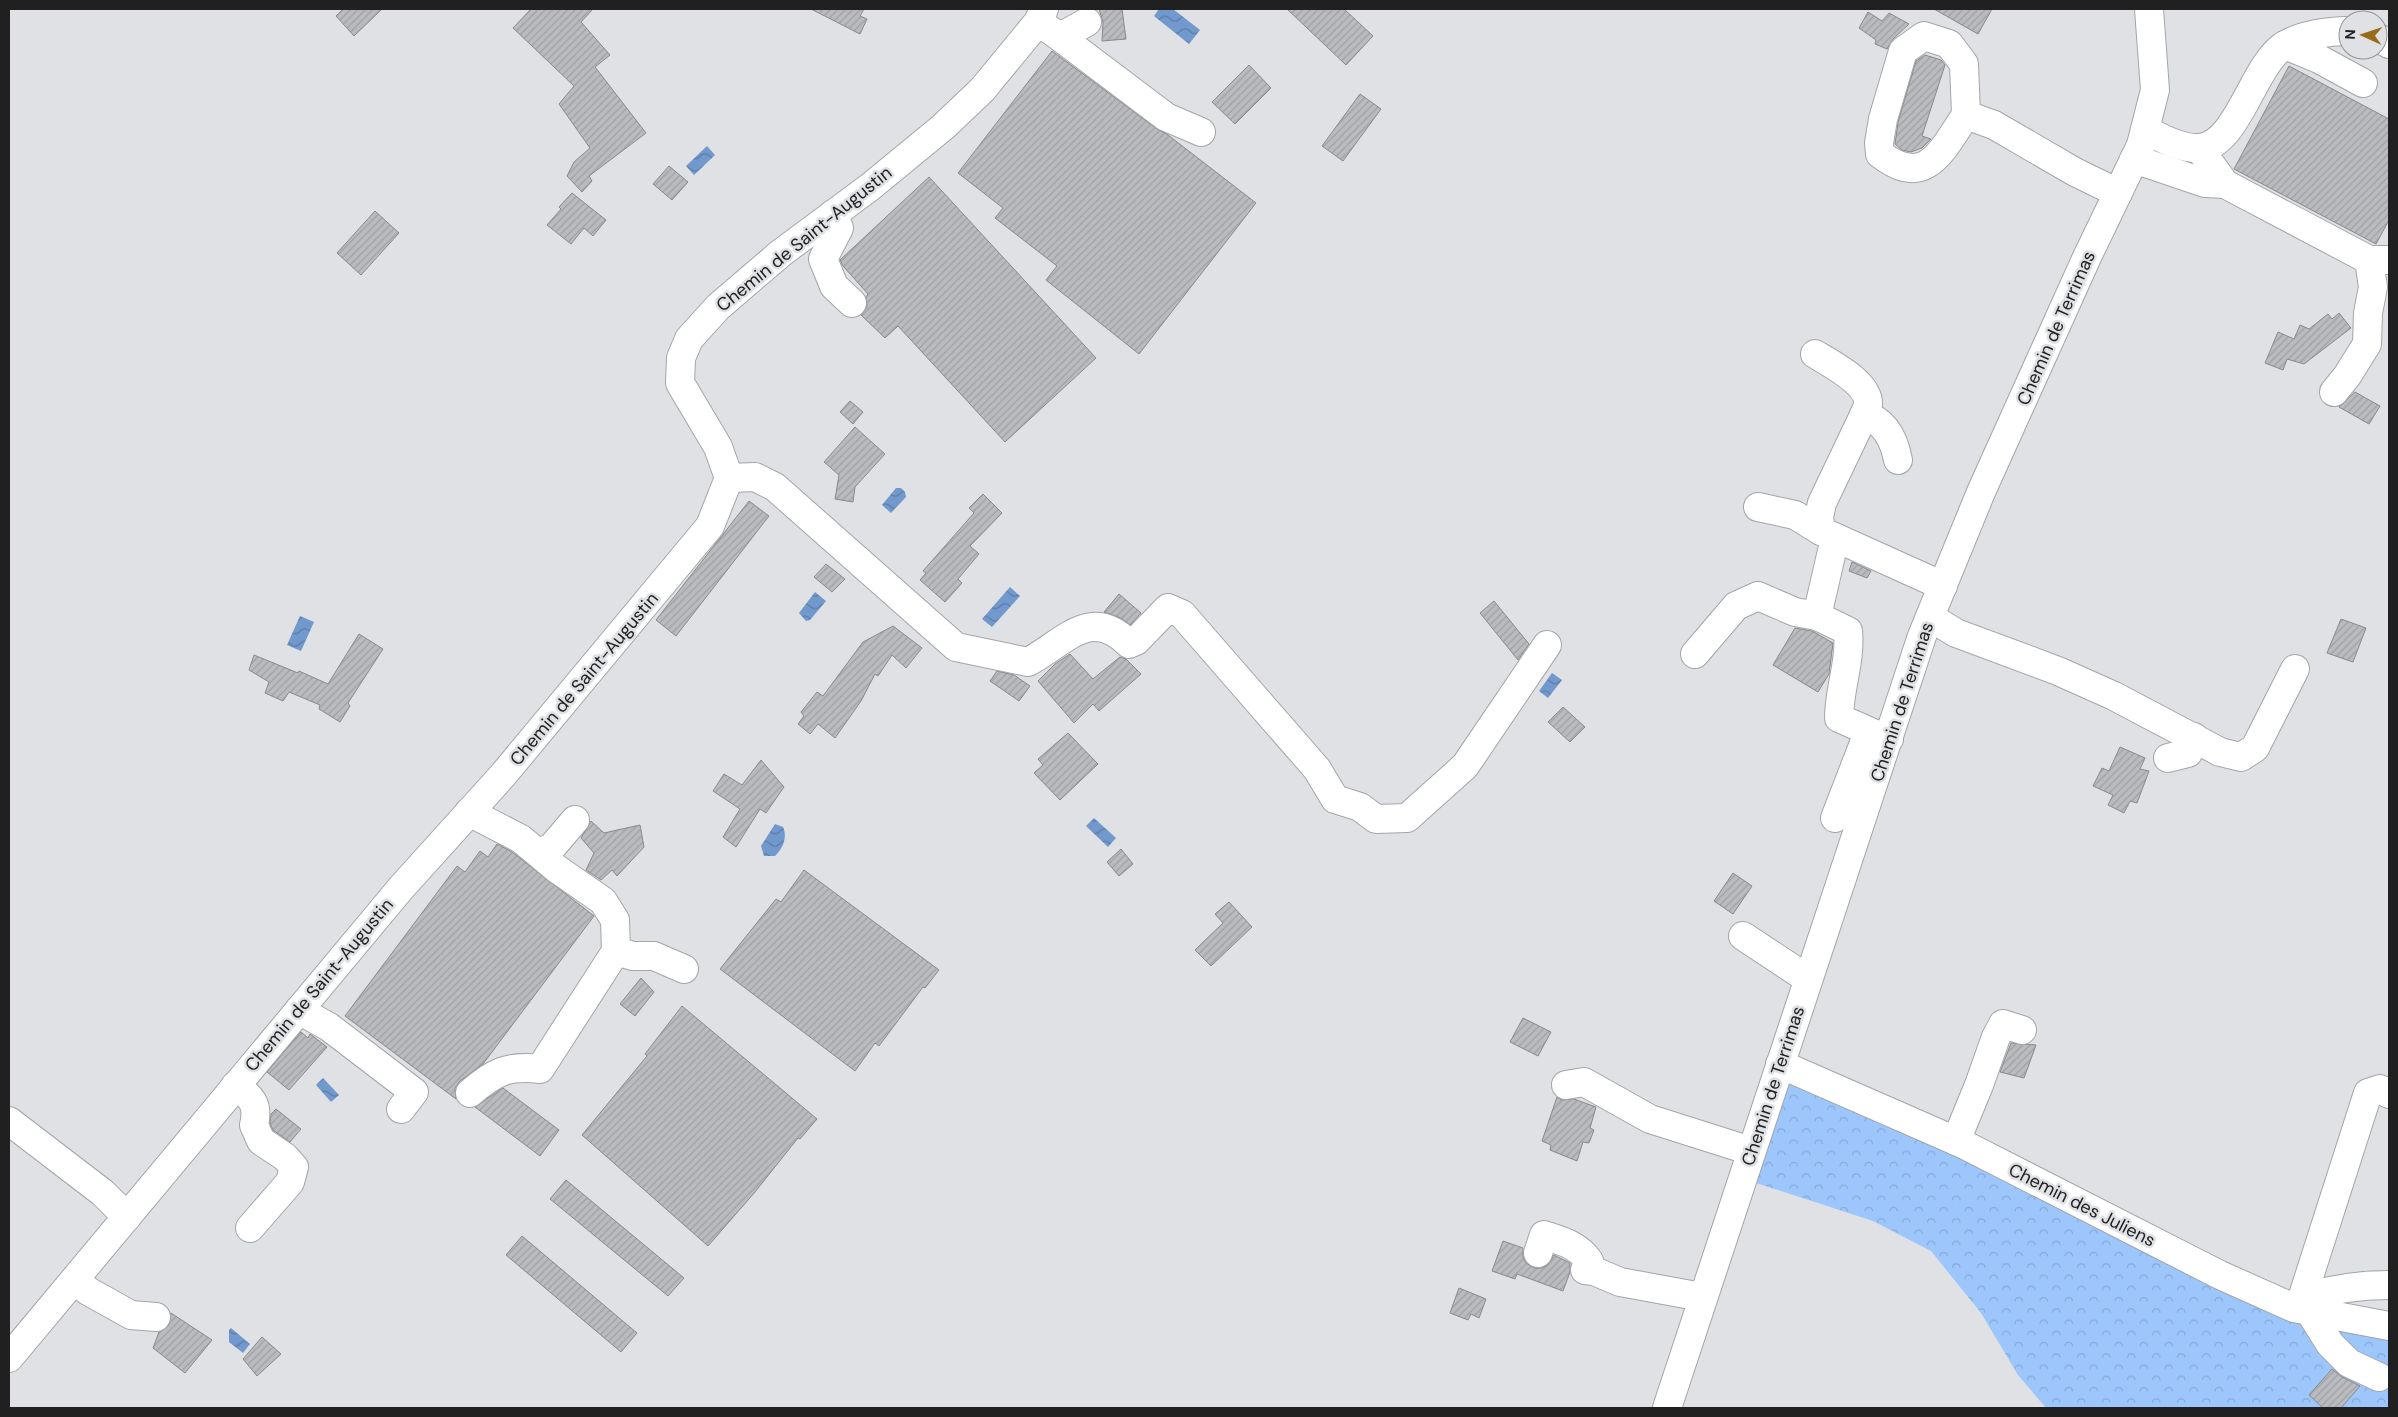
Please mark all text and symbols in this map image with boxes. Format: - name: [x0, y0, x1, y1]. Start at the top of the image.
- north arrow: [2338, 10, 2388, 60]
- text: N: [2341, 29, 2359, 40]
- street label: Chemin de Saint-Augustin: [711, 161, 897, 317]
- street label: Chemin de Terrimas: [2011, 247, 2101, 409]
- street label: Chemin de Saint-Augustin: [504, 587, 664, 771]
- street label: Chemin de Terrimas: [1865, 619, 1939, 785]
- street label: Chemin de Saint-Augustin: [239, 893, 399, 1077]
- street label: Chemin de Terrimas: [1736, 1003, 1810, 1169]
- street label: Chemin des Juliens: [2005, 1158, 2159, 1252]

